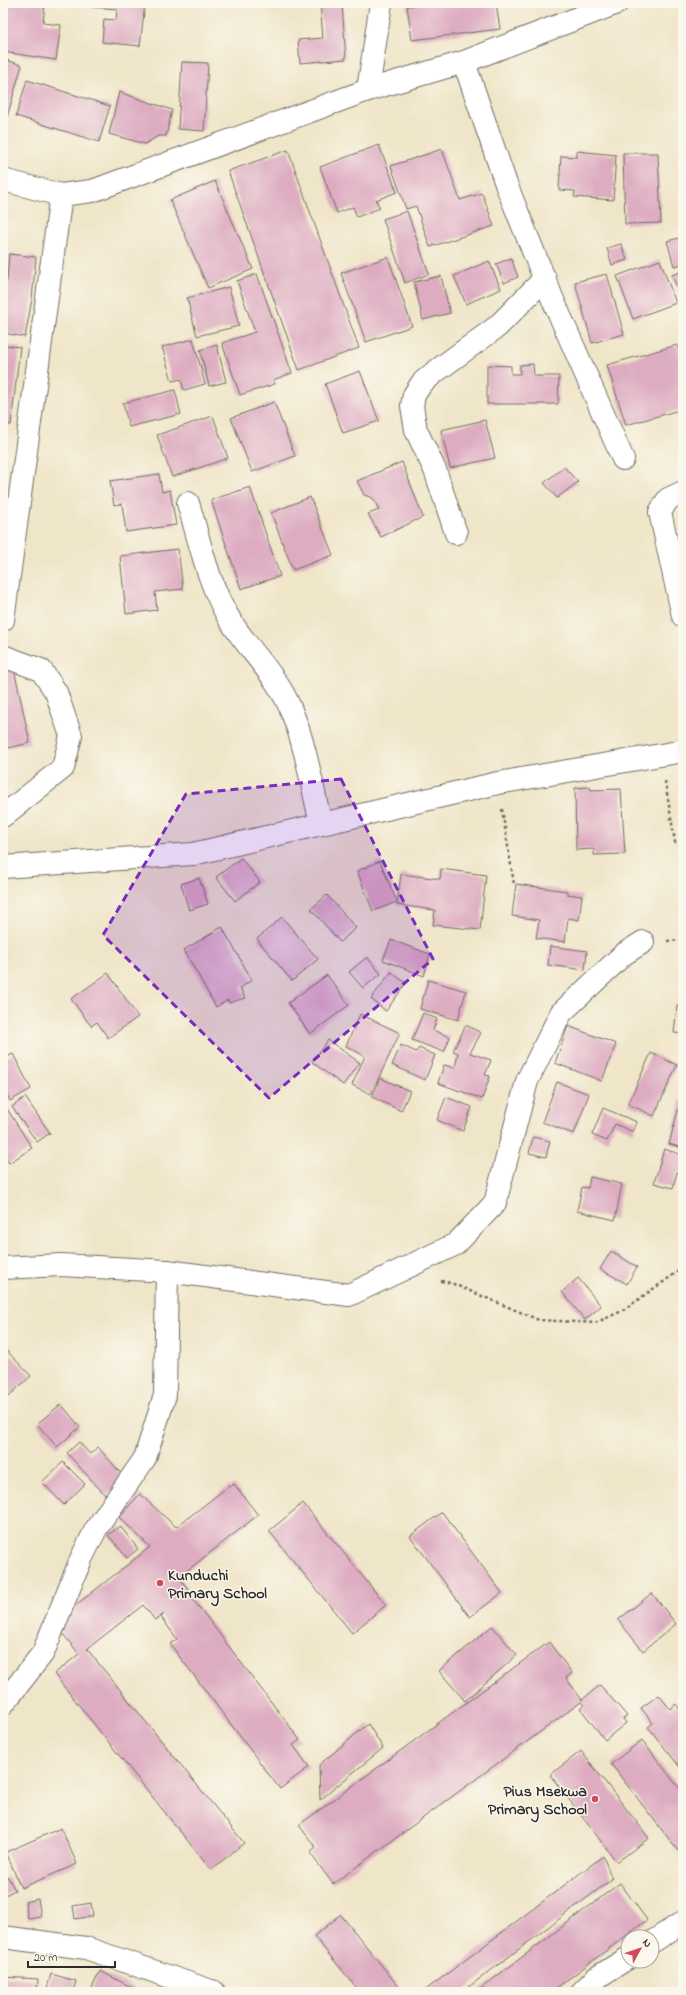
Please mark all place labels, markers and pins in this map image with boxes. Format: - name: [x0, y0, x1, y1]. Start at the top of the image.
- place label: Kunduchi Primary School: [168, 1564, 267, 1607]
- marker: Kunduchi Primary School: [155, 1578, 165, 1588]
- place label: Pius Msekwa Primary School: [488, 1780, 587, 1823]
- marker: Pius Msekwa Primary School: [590, 1794, 600, 1804]

